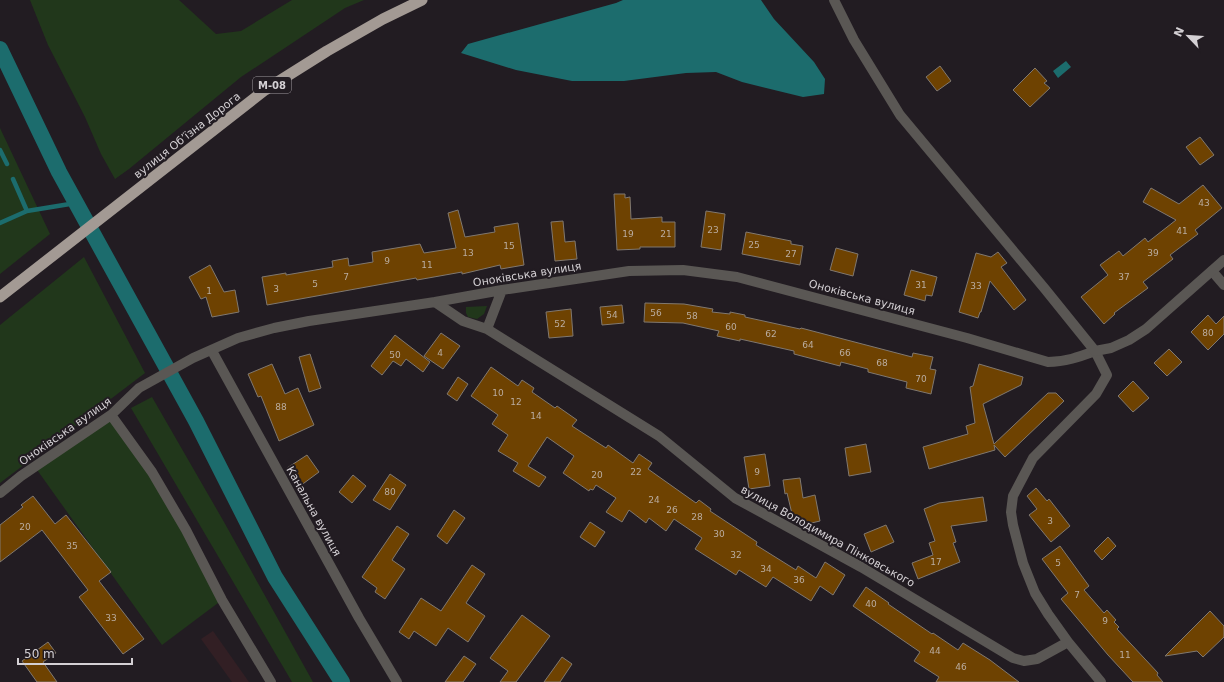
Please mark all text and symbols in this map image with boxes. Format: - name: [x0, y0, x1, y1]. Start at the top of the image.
- north arrow: [1168, 16, 1208, 56]
- text: N: [1172, 25, 1187, 39]
- road number: М-08: [253, 77, 291, 93]
- street label: вулиця Обʼїзна Дорога: [131, 90, 243, 181]
- house number: 43: [1198, 198, 1210, 208]
- house number: 23: [707, 225, 719, 235]
- house number: 41: [1176, 226, 1188, 236]
- house number: 19: [622, 229, 634, 239]
- house number: 21: [660, 229, 672, 239]
- house number: 25: [748, 240, 760, 250]
- house number: 15: [503, 241, 515, 251]
- house number: 13: [462, 248, 474, 258]
- house number: 39: [1147, 248, 1159, 258]
- house number: 27: [785, 249, 797, 259]
- house number: 9: [384, 256, 390, 266]
- house number: 11: [421, 260, 433, 270]
- street label: Оноківська вулиця: [472, 260, 582, 289]
- house number: 7: [343, 272, 349, 282]
- house number: 37: [1118, 272, 1130, 282]
- street label: Оноківська вулиця: [807, 277, 916, 318]
- house number: 5: [312, 279, 318, 289]
- house number: 31: [915, 280, 927, 290]
- house number: 33: [970, 281, 982, 291]
- house number: 3: [273, 284, 279, 294]
- house number: 1: [206, 286, 212, 296]
- house number: 56: [650, 308, 662, 318]
- house number: 54: [606, 310, 618, 320]
- house number: 58: [686, 311, 698, 321]
- house number: 52: [554, 319, 566, 329]
- house number: 60: [725, 322, 737, 332]
- house number: 80: [1202, 328, 1214, 338]
- house number: 62: [765, 329, 777, 339]
- house number: 64: [802, 340, 814, 350]
- house number: 4: [437, 348, 443, 358]
- house number: 66: [839, 348, 851, 358]
- house number: 50: [389, 350, 401, 360]
- house number: 68: [876, 358, 888, 368]
- house number: 70: [915, 374, 927, 384]
- house number: 10: [492, 388, 504, 398]
- street label: Оноківська вулиця: [17, 395, 114, 468]
- house number: 12: [510, 397, 522, 407]
- house number: 88: [275, 402, 287, 412]
- house number: 14: [530, 411, 542, 421]
- street label: Канальна вулиця: [283, 464, 344, 558]
- house number: 22: [630, 467, 642, 477]
- house number: 9: [754, 467, 760, 477]
- house number: 20: [591, 470, 603, 480]
- street label: вулиця Володимира Пінковського: [738, 483, 917, 590]
- house number: 80: [384, 487, 396, 497]
- house number: 24: [648, 495, 660, 505]
- house number: 26: [666, 505, 678, 515]
- house number: 28: [691, 512, 703, 522]
- house number: 3: [1047, 516, 1053, 526]
- house number: 20: [19, 522, 31, 532]
- house number: 30: [713, 529, 725, 539]
- house number: 35: [66, 541, 78, 551]
- house number: 32: [730, 550, 742, 560]
- house number: 17: [930, 557, 942, 567]
- house number: 5: [1055, 558, 1061, 568]
- house number: 34: [760, 564, 772, 574]
- house number: 36: [793, 575, 805, 585]
- house number: 7: [1074, 590, 1080, 600]
- house number: 40: [865, 599, 877, 609]
- house number: 33: [105, 613, 117, 623]
- house number: 9: [1102, 616, 1108, 626]
- scale bar: [18, 640, 132, 666]
- house number: 44: [929, 646, 941, 656]
- text: 50 m: [24, 647, 55, 661]
- house number: 11: [1119, 650, 1131, 660]
- house number: 46: [955, 662, 967, 672]

